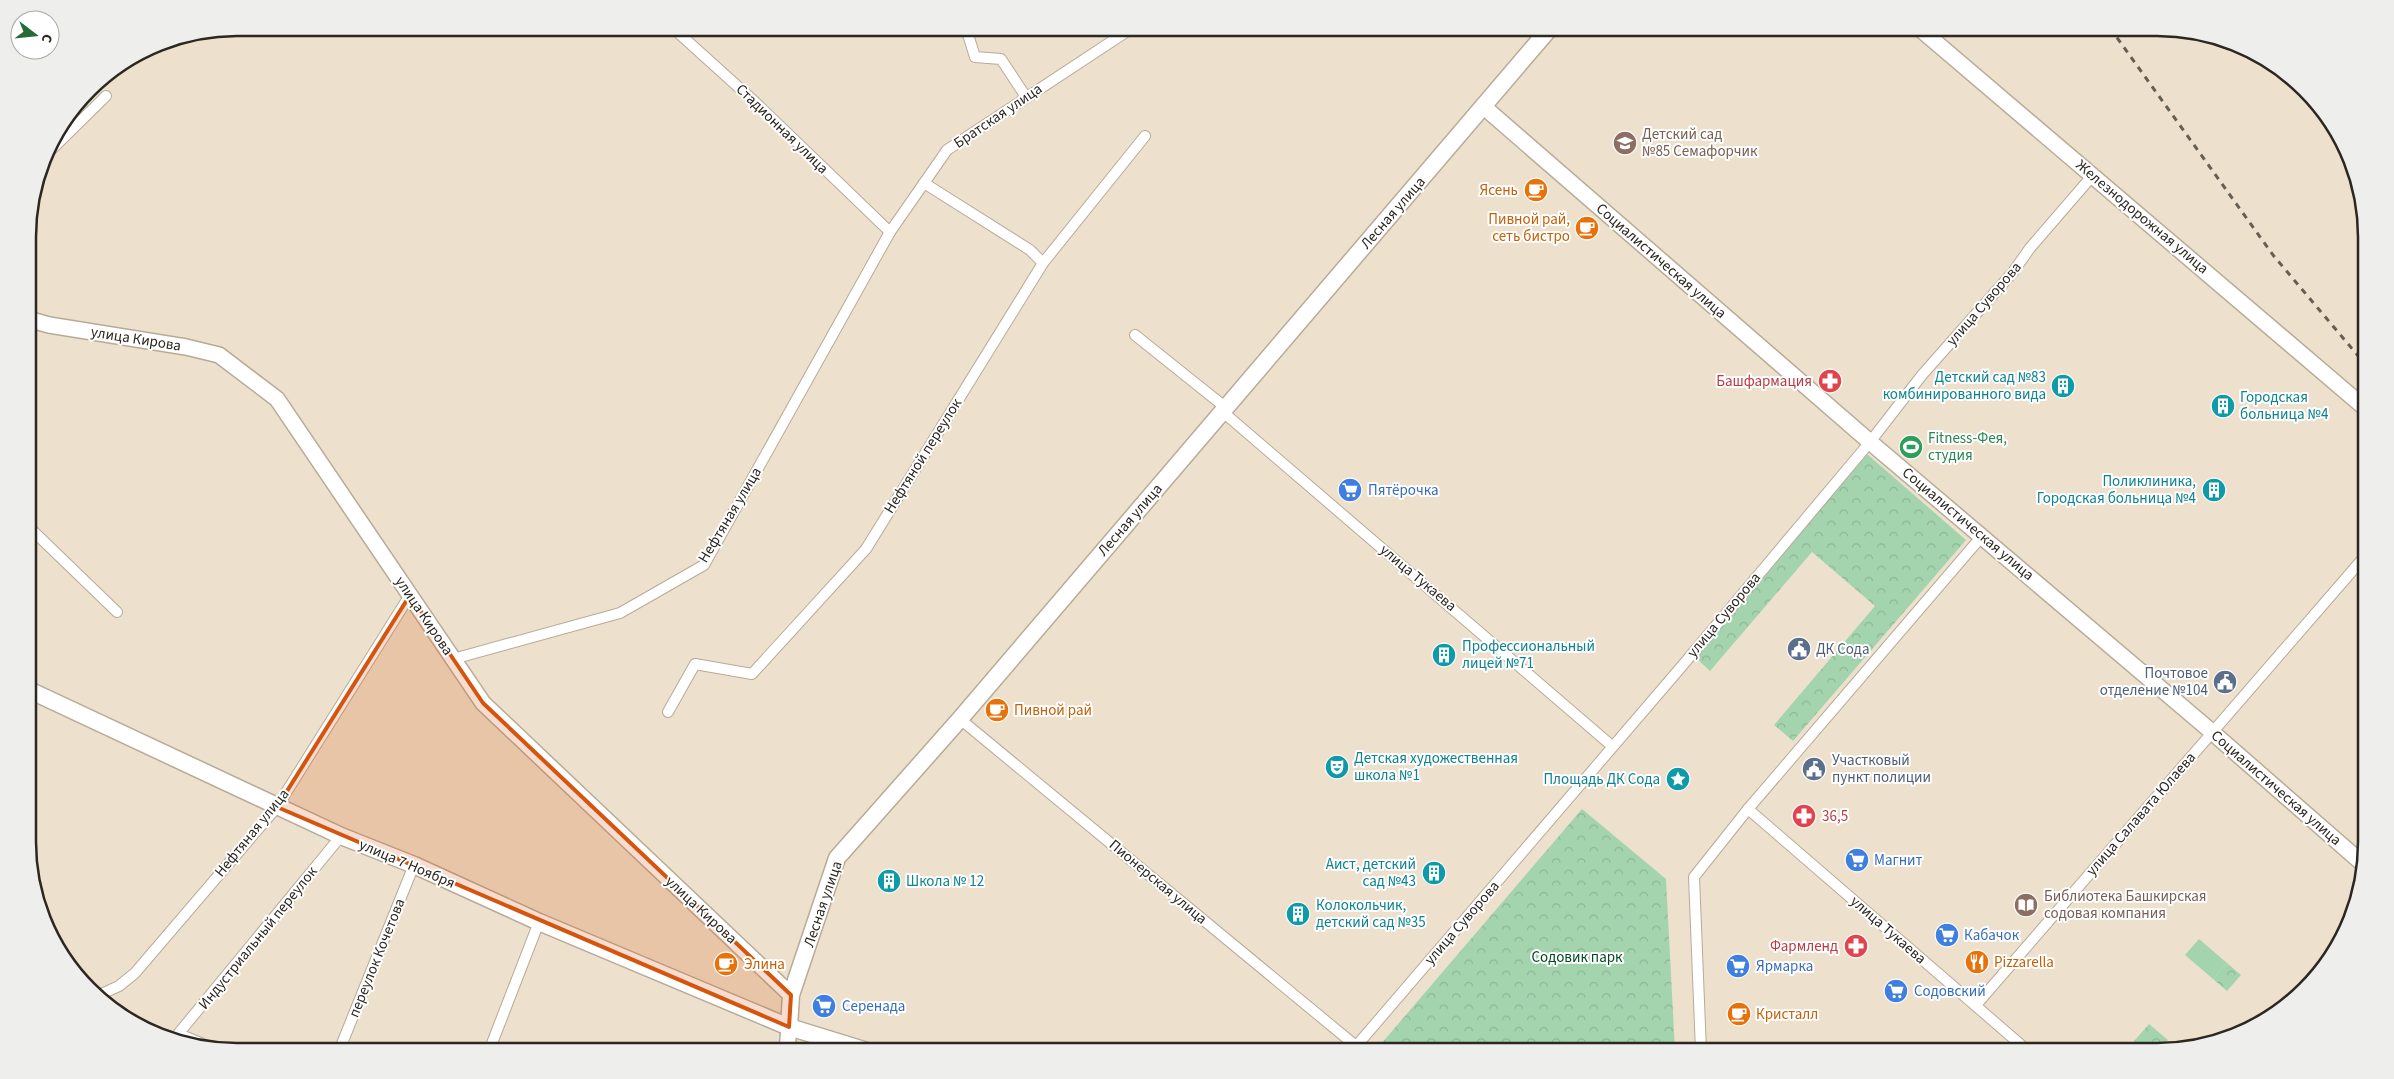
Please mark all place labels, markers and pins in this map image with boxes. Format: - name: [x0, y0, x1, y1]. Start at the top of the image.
- place label: Детский сад №85 Семафорчик: [1642, 124, 1758, 162]
- school or university icon: Детский сад №85 Семафорчик: [1612, 130, 1638, 156]
- cafe icon: Ясень: [1523, 177, 1549, 203]
- place label: Ясень: [1480, 180, 1518, 201]
- place label: Пивной рай, сеть бистро: [1488, 209, 1570, 247]
- cafe icon: Пивной рай, сеть бистро: [1574, 215, 1600, 241]
- place label: Детский сад №83 комбинированного вида: [1883, 367, 2046, 405]
- pharmacy icon: Башфармация: [1817, 368, 1843, 394]
- place label: Башфармация: [1716, 371, 1812, 392]
- building icon: Детский сад №83 комбинированного вида: [2050, 373, 2076, 399]
- place label: Городская больница №4: [2240, 387, 2329, 425]
- building icon: Городская больница №4: [2210, 393, 2236, 419]
- place label: Fitness-Фея, студия: [1928, 428, 2007, 466]
- sports icon: Fitness-Фея, студия: [1898, 434, 1924, 460]
- place label: Поликлиника, Городская больница №4: [2037, 471, 2197, 509]
- supermarket icon: Пятёрочка: [1337, 477, 1363, 503]
- building icon: Поликлиника, Городская больница №4: [2201, 477, 2227, 503]
- place label: Пятёрочка: [1368, 480, 1439, 501]
- place label: Профессиональный лицей №71: [1462, 636, 1595, 674]
- public building icon: ДК Сода: [1786, 636, 1812, 662]
- place label: ДК Сода: [1816, 639, 1869, 660]
- building icon: Профессиональный лицей №71: [1431, 642, 1457, 668]
- place label: Почтовое отделение №104: [2100, 663, 2209, 701]
- public building icon: Почтовое отделение №104: [2212, 669, 2238, 695]
- cafe icon: Пивной рай: [984, 697, 1010, 723]
- place label: Пивной рай: [1014, 700, 1092, 721]
- place label: Детская художественная школа №1: [1354, 748, 1518, 786]
- place label: Участковый пункт полиции: [1832, 750, 1931, 788]
- theatre icon: Детская художественная школа №1: [1324, 754, 1350, 780]
- public building icon: Участковый пункт полиции: [1801, 756, 1827, 782]
- place icon: Площадь ДК Сода: [1665, 766, 1691, 792]
- place label: Площадь ДК Сода: [1543, 769, 1660, 790]
- pharmacy icon: 36,5: [1791, 803, 1817, 829]
- place label: 36,5: [1822, 806, 1848, 827]
- supermarket icon: Магнит: [1844, 847, 1870, 873]
- place label: Магнит: [1874, 850, 1923, 871]
- place label: Аист, детский сад №43: [1326, 854, 1416, 892]
- building icon: Аист, детский сад №43: [1421, 860, 1447, 886]
- building icon: Школа № 12: [876, 868, 902, 894]
- place label: Школа № 12: [906, 871, 984, 892]
- place label: Библиотека Башкирская содовая компания: [2044, 886, 2207, 924]
- library icon: Библиотека Башкирская содовая компания: [2013, 892, 2039, 918]
- place label: Колокольчик, детский сад №35: [1316, 895, 1426, 933]
- building icon: Колокольчик, детский сад №35: [1285, 901, 1311, 927]
- supermarket icon: Кабачок: [1934, 922, 1960, 948]
- place label: Кабачок: [1964, 925, 2020, 946]
- pharmacy icon: Фармленд: [1843, 933, 1869, 959]
- place label: Фармленд: [1770, 936, 1838, 957]
- restaurant icon: Pizzarella: [1964, 949, 1990, 975]
- cafe icon: Элина: [713, 951, 739, 977]
- place label: Pizzarella: [1994, 952, 2054, 973]
- supermarket icon: Ярмарка: [1725, 953, 1751, 979]
- place label: Элина: [744, 954, 785, 975]
- place label: Ярмарка: [1756, 956, 1813, 977]
- supermarket icon: Содовский: [1883, 978, 1909, 1004]
- place label: Содовский: [1914, 981, 1986, 1002]
- supermarket icon: Серенада: [811, 993, 837, 1019]
- place label: Серенада: [842, 996, 905, 1017]
- cafe icon: Кристалл: [1726, 1001, 1752, 1027]
- place label: Кристалл: [1756, 1004, 1818, 1025]

